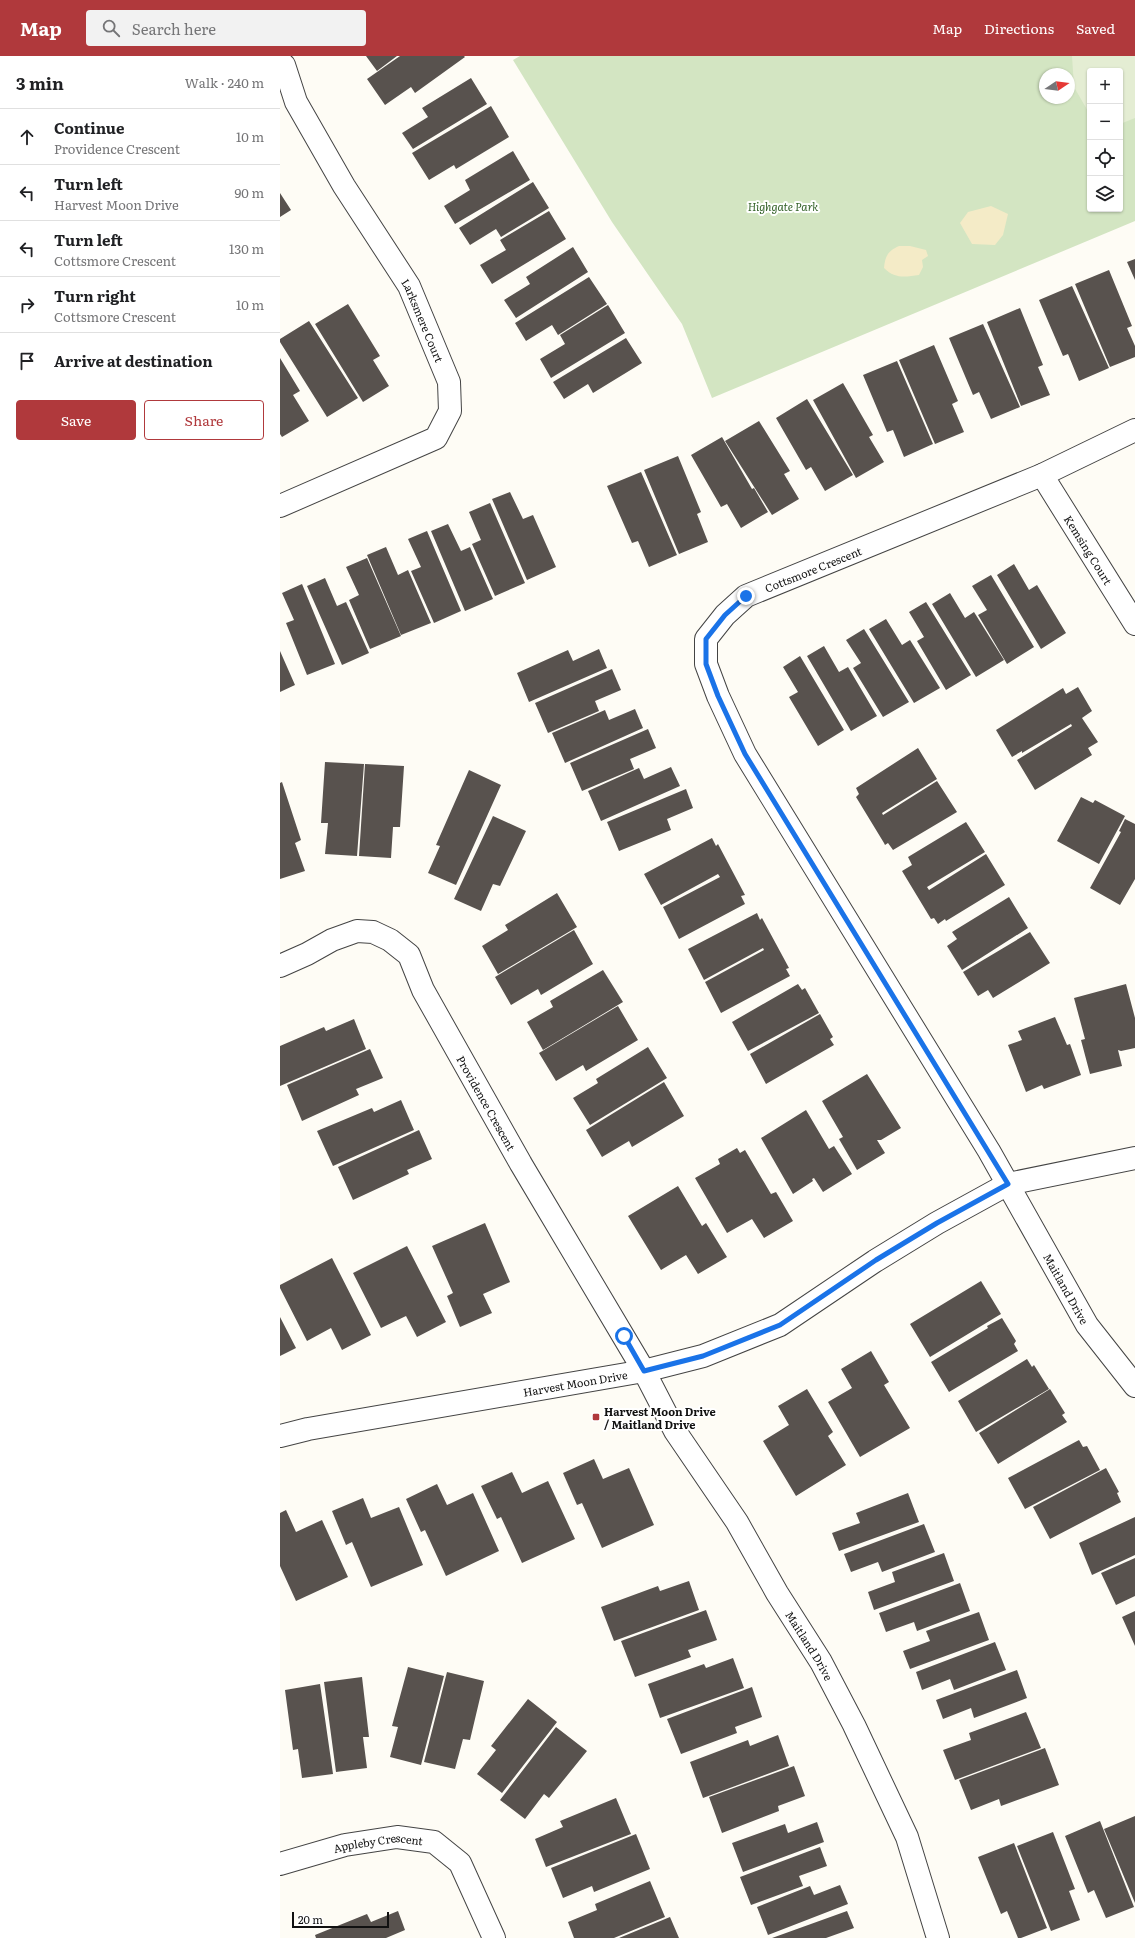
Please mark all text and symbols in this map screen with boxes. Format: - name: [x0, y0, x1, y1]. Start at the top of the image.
- search box: [86, 10, 366, 46]
- text: Map: [20, 14, 62, 42]
- icon: search: [100, 17, 122, 39]
- text: Search here: [132, 17, 216, 40]
- text: Map: [932, 18, 962, 38]
- text: Directions: [984, 18, 1054, 38]
- text: Saved: [1076, 18, 1115, 38]
- north arrow: [1039, 68, 1075, 104]
- map controls: [1087, 68, 1123, 212]
- button: +: [1087, 68, 1123, 104]
- text: 3 min: [16, 70, 64, 95]
- text: Walk · 240 m: [185, 73, 264, 92]
- button: −: [1087, 104, 1123, 140]
- text: Continue: [54, 116, 124, 139]
- icon: ahead: [16, 126, 38, 148]
- text: 10 m: [236, 127, 264, 146]
- text: Providence Crescent: [54, 139, 180, 158]
- button: locate: [1087, 140, 1123, 176]
- text: Turn left: [54, 172, 123, 195]
- button: layers: [1087, 176, 1123, 212]
- icon: left: [16, 182, 38, 204]
- text: 90 m: [234, 183, 264, 202]
- text: Harvest Moon Drive: [54, 195, 179, 214]
- park label: Highgate Park: [748, 198, 818, 214]
- text: Turn left: [54, 228, 123, 251]
- icon: left: [16, 238, 38, 260]
- text: 130 m: [229, 239, 264, 258]
- text: Cottsmore Crescent: [54, 251, 176, 270]
- street label: Larksmere Court: [398, 275, 448, 365]
- text: Turn right: [54, 284, 136, 307]
- icon: right: [16, 294, 38, 316]
- text: 10 m: [236, 295, 264, 314]
- text: Cottsmore Crescent: [54, 307, 176, 326]
- text: Arrive at destination: [54, 349, 213, 372]
- icon: arrive: [16, 350, 38, 372]
- button: Save: [16, 400, 136, 440]
- button: Share: [144, 400, 264, 440]
- street label: Kemsing Court: [1061, 512, 1117, 588]
- street label: Cottsmore Crescent: [762, 542, 864, 596]
- route end: [737, 587, 755, 605]
- street label: Providence Crescent: [453, 1052, 520, 1154]
- street label: Maitland Drive: [1040, 1250, 1093, 1327]
- route start: [615, 1327, 633, 1345]
- street label: Harvest Moon Drive: [522, 1366, 629, 1400]
- place label: Harvest Moon Drive / Maitland Drive: [604, 1403, 716, 1432]
- marker: Harvest Moon Drive / Maitland Drive: [591, 1412, 601, 1422]
- street label: Maitland Drive: [782, 1607, 837, 1683]
- street label: Appleby Crescent: [331, 1829, 425, 1856]
- scale bar: [292, 1910, 389, 1929]
- text: 20 m: [298, 1911, 323, 1927]

